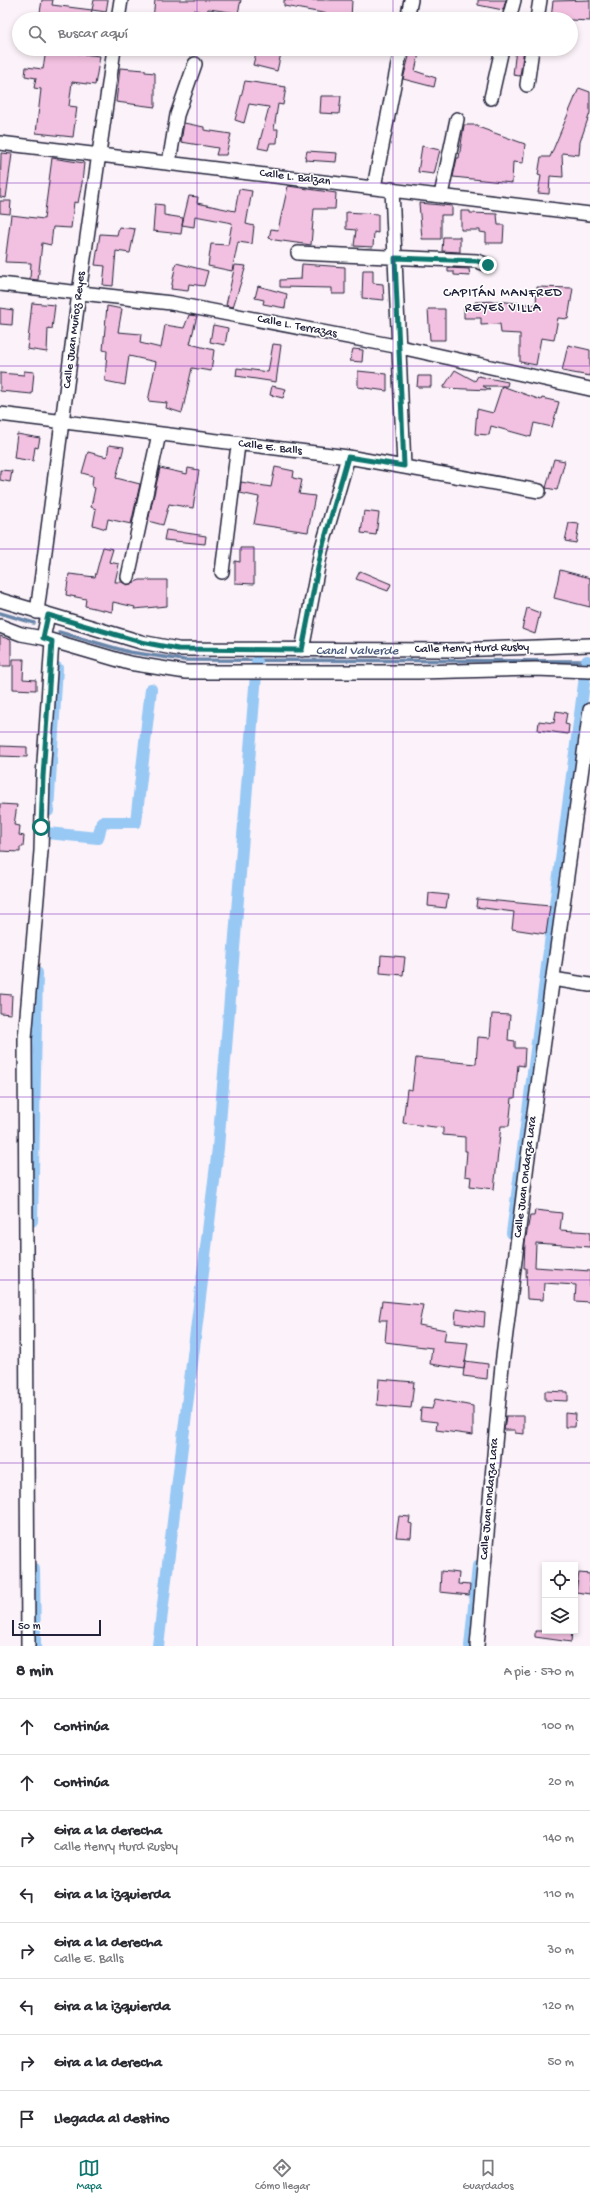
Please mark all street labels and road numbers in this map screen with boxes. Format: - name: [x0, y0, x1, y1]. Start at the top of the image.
- street label: Calle L. Balzan: [259, 167, 332, 189]
- street label: Calle Juan Muñoz Reyes: [61, 270, 89, 389]
- street label: Calle L. Terrazas: [256, 312, 339, 342]
- street label: Calle E. Balls: [237, 437, 303, 459]
- street label: Calle Henry Hurd Rusby: [415, 641, 529, 657]
- street label: Calle Juan Ondarza Lara: [512, 1115, 540, 1239]
- street label: Calle Juan Ondarza Lara: [478, 1437, 502, 1561]

